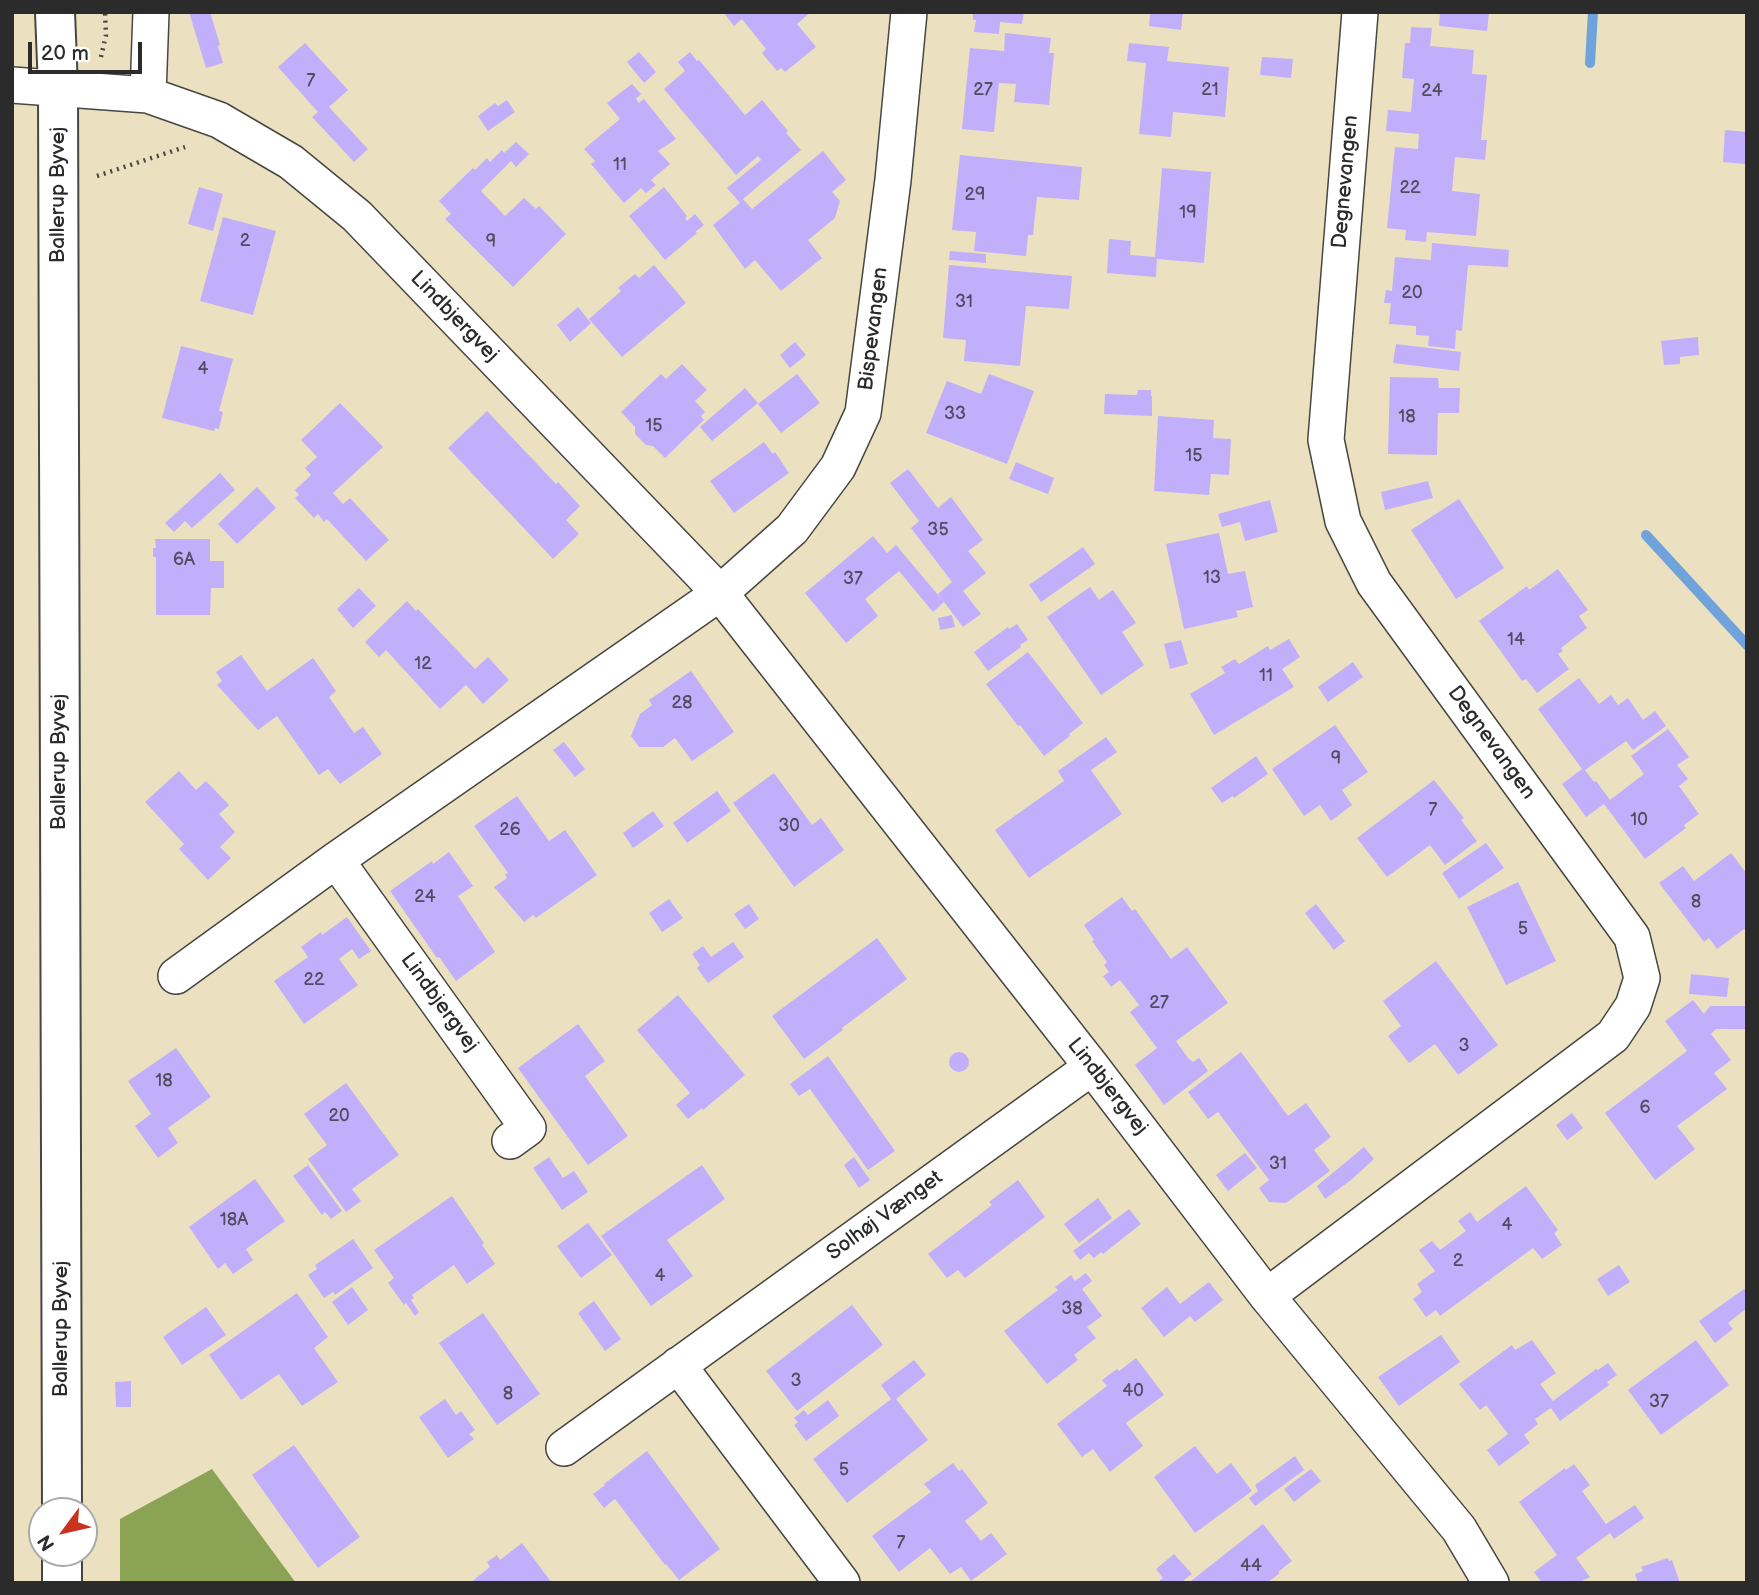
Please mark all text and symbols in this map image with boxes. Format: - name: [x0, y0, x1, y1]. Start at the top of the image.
- scale bar: [32, 28, 145, 72]
- text: 20 m: [41, 41, 89, 66]
- house number: 7: [307, 70, 315, 92]
- house number: 27: [973, 79, 993, 101]
- house number: 21: [1201, 79, 1219, 101]
- house number: 24: [1421, 80, 1443, 102]
- street label: Degnevangen: [1328, 114, 1364, 250]
- street label: Ballerup Byvej: [46, 127, 72, 263]
- house number: 11: [613, 154, 627, 176]
- house number: 22: [1399, 177, 1421, 199]
- house number: 29: [964, 184, 986, 206]
- house number: 19: [1179, 202, 1197, 224]
- house number: 2: [240, 230, 250, 252]
- house number: 9: [486, 231, 496, 253]
- street label: Lindbjergvej: [405, 266, 503, 368]
- street label: Bispevangen: [854, 266, 894, 392]
- house number: 20: [1401, 282, 1423, 304]
- house number: 31: [955, 291, 973, 313]
- house number: 4: [198, 358, 208, 380]
- house number: 33: [944, 403, 966, 425]
- house number: 18: [1398, 406, 1416, 428]
- house number: 15: [645, 415, 663, 437]
- house number: 15: [1185, 445, 1203, 467]
- house number: 35: [927, 519, 949, 541]
- house number: 6A: [173, 549, 195, 571]
- house number: 13: [1203, 567, 1221, 589]
- house number: 37: [843, 568, 863, 590]
- house number: 14: [1507, 629, 1525, 651]
- house number: 12: [414, 653, 432, 675]
- house number: 11: [1259, 665, 1273, 687]
- street label: Degnevangen: [1441, 681, 1541, 805]
- house number: 28: [671, 692, 693, 714]
- street label: Ballerup Byvej: [47, 694, 73, 830]
- house number: 9: [1331, 748, 1341, 770]
- house number: 7: [1429, 799, 1437, 821]
- house number: 10: [1630, 809, 1648, 831]
- house number: 30: [778, 815, 800, 837]
- house number: 26: [499, 819, 521, 841]
- house number: 24: [414, 886, 436, 908]
- house number: 8: [1691, 891, 1701, 913]
- house number: 5: [1518, 918, 1528, 940]
- street label: Lindbjergvej: [395, 949, 483, 1057]
- house number: 22: [303, 969, 325, 991]
- house number: 27: [1149, 992, 1169, 1014]
- street label: Lindbjergvej: [1061, 1033, 1153, 1141]
- house number: 3: [1458, 1035, 1470, 1057]
- house number: 18: [155, 1070, 173, 1092]
- house number: 6: [1640, 1097, 1650, 1119]
- house number: 20: [328, 1105, 350, 1127]
- house number: 31: [1269, 1153, 1287, 1175]
- street label: Solhøj Vænget: [822, 1166, 948, 1266]
- house number: 18A: [220, 1209, 248, 1231]
- house number: 4: [1502, 1214, 1512, 1236]
- house number: 2: [1453, 1250, 1463, 1272]
- street label: Ballerup Byvej: [49, 1261, 75, 1397]
- house number: 4: [655, 1265, 665, 1287]
- house number: 38: [1061, 1298, 1083, 1320]
- house number: 3: [790, 1370, 802, 1392]
- house number: 40: [1122, 1380, 1144, 1402]
- house number: 8: [503, 1383, 513, 1405]
- house number: 37: [1649, 1391, 1669, 1413]
- house number: 5: [839, 1459, 849, 1481]
- north arrow: [28, 1497, 98, 1567]
- text: N: [33, 1530, 60, 1555]
- house number: 7: [897, 1532, 905, 1554]
- house number: 44: [1240, 1555, 1262, 1577]

